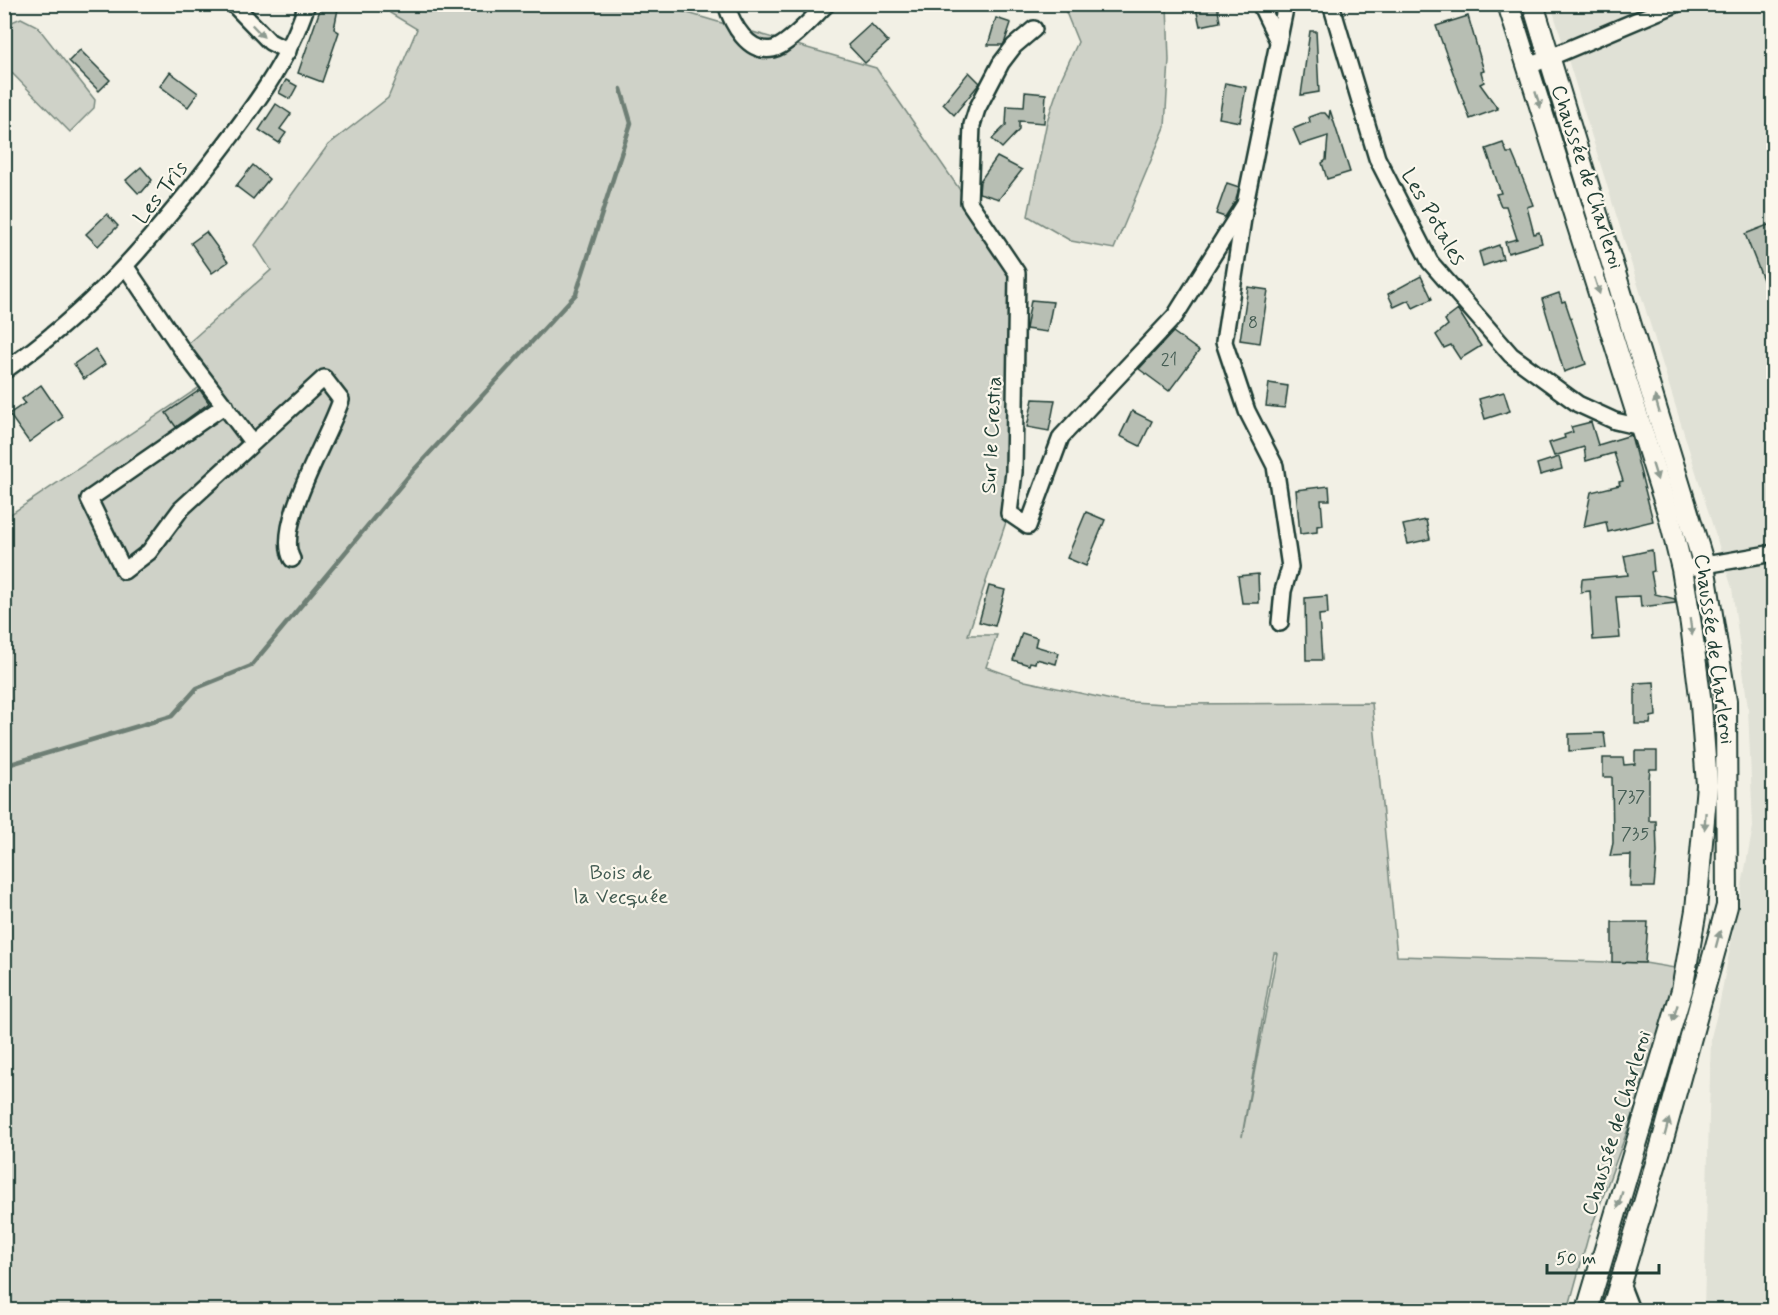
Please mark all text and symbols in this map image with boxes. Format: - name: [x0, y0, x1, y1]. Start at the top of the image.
- one-way arrow: [251, 23, 265, 37]
- street label: Chaussée de Charleroi: [1544, 81, 1630, 273]
- one-way arrow: [1534, 91, 1543, 109]
- street label: Les Trîs: [127, 155, 195, 231]
- street label: Les Potales: [1394, 163, 1472, 271]
- one-way arrow: [1592, 277, 1602, 295]
- house number: 8: [1248, 311, 1258, 335]
- house number: 21: [1161, 348, 1177, 372]
- street label: Sur le Crestia: [975, 375, 1009, 495]
- one-way arrow: [1652, 395, 1661, 413]
- one-way arrow: [1651, 463, 1660, 481]
- street label: Chaussée de Charleroi: [1687, 552, 1741, 746]
- one-way arrow: [1686, 617, 1695, 636]
- house number: 737: [1617, 785, 1645, 809]
- one-way arrow: [1700, 811, 1709, 830]
- house number: 735: [1621, 822, 1649, 846]
- park label: Bois de la Vecquée: [574, 859, 668, 911]
- one-way arrow: [1714, 930, 1724, 948]
- one-way arrow: [1670, 1004, 1679, 1022]
- street label: Chaussée de Charleroi: [1576, 1027, 1659, 1219]
- one-way arrow: [1663, 1118, 1672, 1136]
- one-way arrow: [1614, 1191, 1624, 1209]
- scale bar: [1547, 1237, 1660, 1275]
- text: 50 m: [1556, 1247, 1596, 1271]

